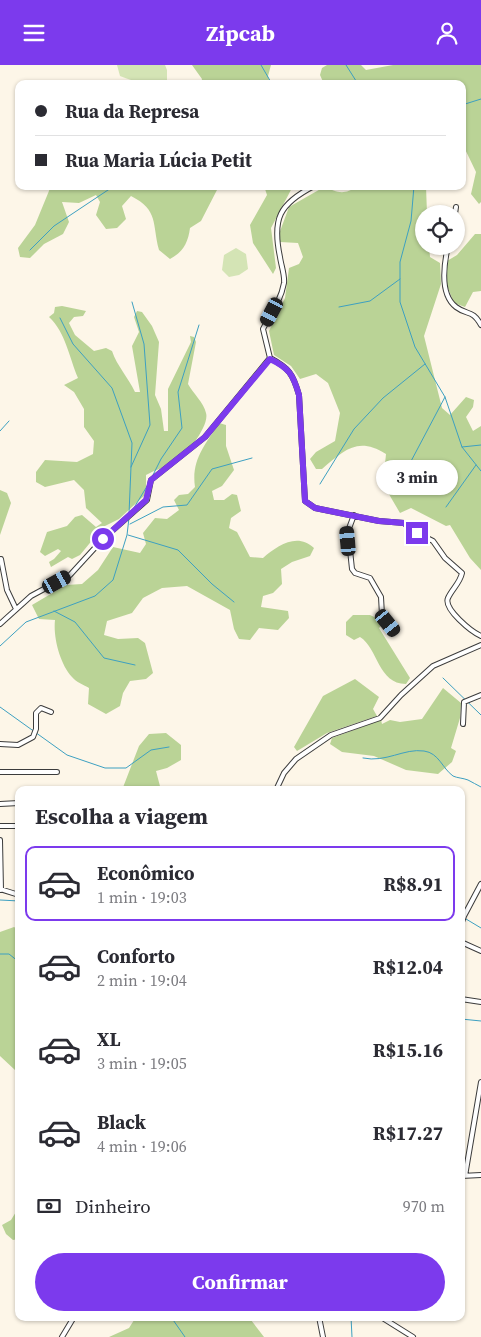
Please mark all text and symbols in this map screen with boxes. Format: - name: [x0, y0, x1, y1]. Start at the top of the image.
- text: Zipcab: [206, 18, 275, 48]
- icon: menu: [20, 19, 48, 47]
- icon: person: [433, 19, 461, 47]
- text: Rua da Represa: [65, 98, 199, 124]
- text: Rua Maria Lúcia Petit: [65, 147, 252, 173]
- map controls: [415, 205, 465, 255]
- button: locate: [415, 205, 465, 255]
- car: [258, 295, 285, 329]
- callout: 3 min: [376, 461, 458, 495]
- text: 3 min: [396, 466, 438, 488]
- route end: [406, 522, 428, 544]
- car: [339, 525, 356, 557]
- route start: [92, 528, 114, 550]
- car: [40, 568, 73, 596]
- car: [372, 607, 403, 639]
- text: Escolha a viagem: [35, 801, 208, 831]
- text: Econômico: [97, 860, 195, 886]
- icon: car: [37, 861, 82, 906]
- text: R$8.91: [383, 871, 443, 897]
- text: 1 min · 19:03: [97, 886, 187, 908]
- text: Conforto: [97, 943, 175, 969]
- icon: car: [37, 944, 82, 989]
- text: R$12.04: [373, 954, 443, 980]
- text: 2 min · 19:04: [97, 969, 187, 991]
- text: XL: [97, 1026, 120, 1052]
- icon: car: [37, 1027, 82, 1072]
- text: R$15.16: [373, 1037, 443, 1063]
- text: 3 min · 19:05: [97, 1052, 187, 1074]
- text: Black: [97, 1109, 146, 1135]
- icon: car: [37, 1110, 82, 1155]
- text: R$17.27: [373, 1120, 443, 1146]
- text: 4 min · 19:06: [97, 1135, 187, 1157]
- icon: cash: [35, 1192, 63, 1220]
- text: Dinheiro: [75, 1193, 151, 1219]
- text: 970 m: [403, 1195, 445, 1217]
- button: Confirmar: [35, 1253, 445, 1311]

